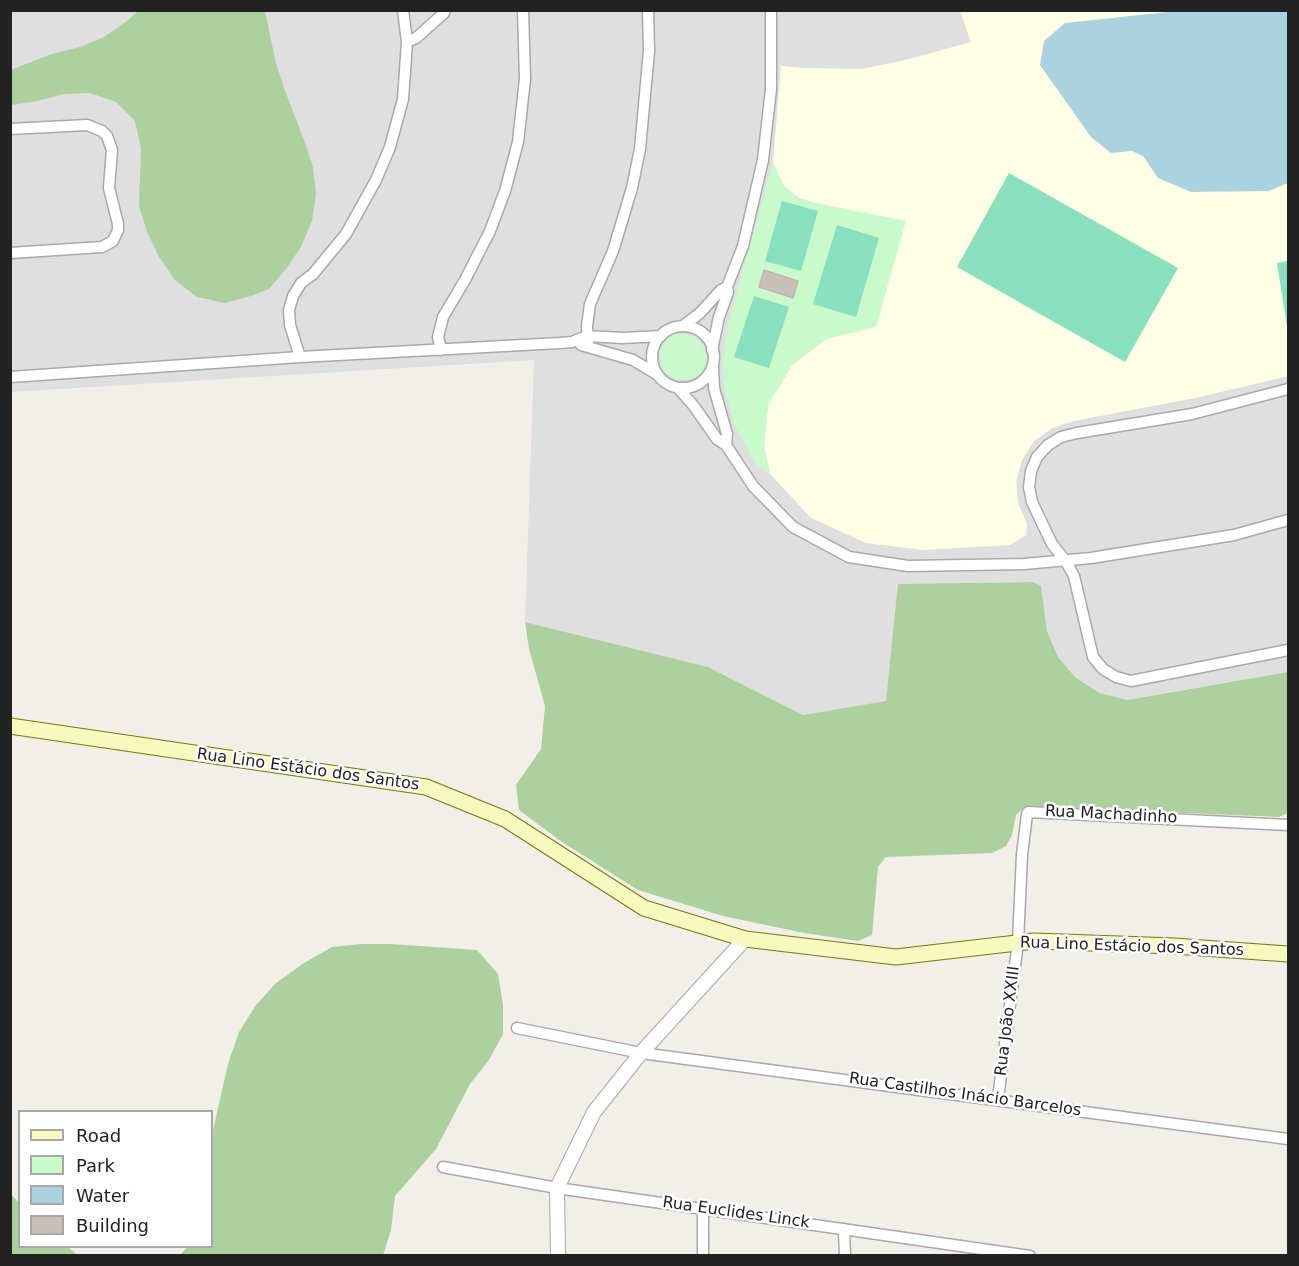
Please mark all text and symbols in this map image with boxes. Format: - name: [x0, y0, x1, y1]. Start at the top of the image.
- street label: Rua Lino Estácio dos Santos: [196, 745, 420, 795]
- street label: Rua Machadinho: [1044, 802, 1178, 828]
- street label: Rua Lino Estácio dos Santos: [1020, 933, 1244, 961]
- street label: Rua João XXIII: [992, 965, 1024, 1077]
- street label: Rua Castilhos Inácio Barcelos: [848, 1069, 1082, 1121]
- legend: [18, 1110, 213, 1248]
- text: Road: [76, 1125, 121, 1146]
- text: Park: [76, 1155, 115, 1176]
- text: Water: [76, 1185, 129, 1206]
- street label: Rua Euclides Linck: [661, 1193, 811, 1233]
- text: Building: [76, 1215, 149, 1236]

